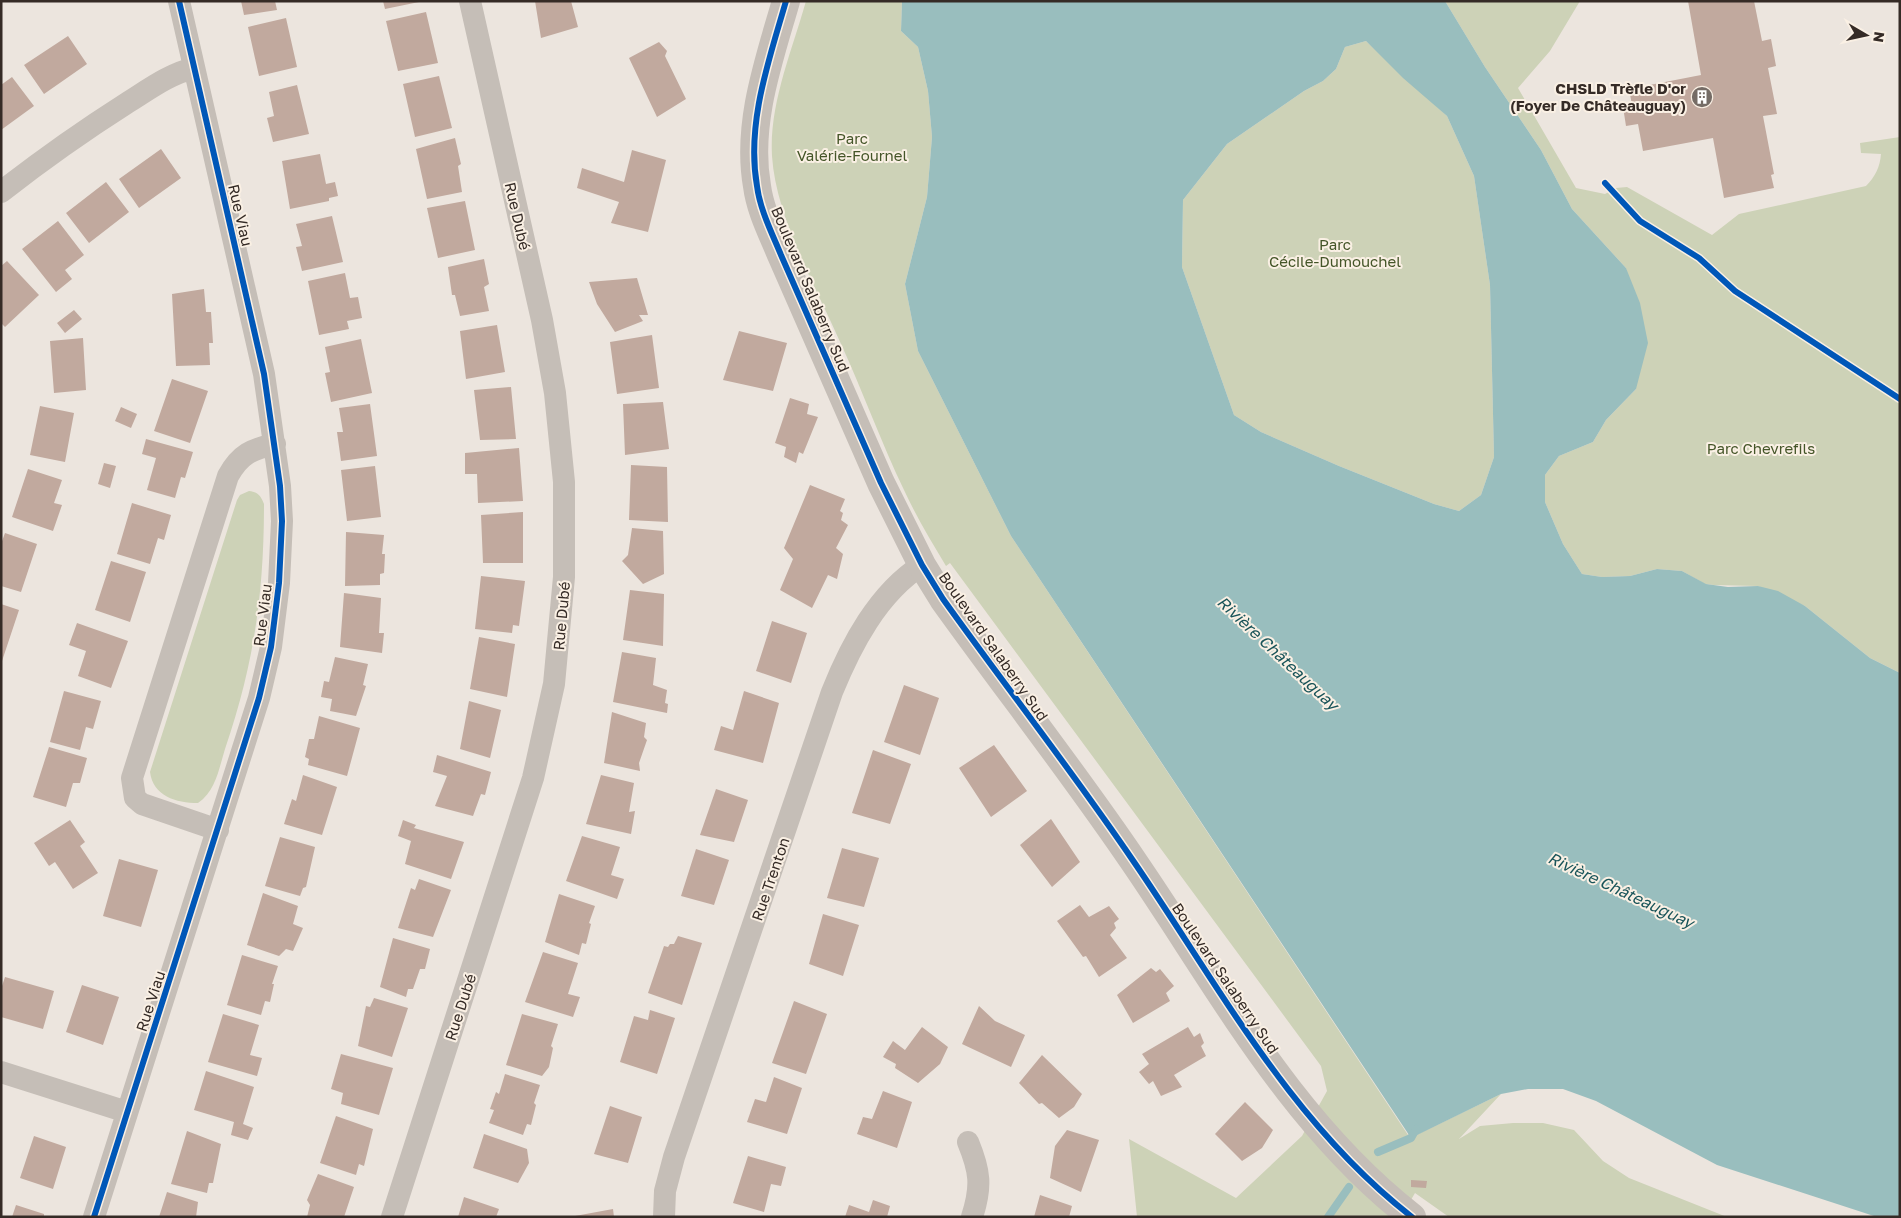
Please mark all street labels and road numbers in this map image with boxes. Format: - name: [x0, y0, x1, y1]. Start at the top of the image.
- street label: Rue Dubé: [501, 180, 535, 252]
- street label: Rue Viau: [225, 182, 257, 248]
- street label: Boulevard Salaberry Sud: [768, 204, 854, 374]
- street label: Boulevard Salaberry Sud: [936, 568, 1052, 724]
- street label: Rue Dubé: [549, 581, 573, 651]
- street label: Rue Viau: [249, 583, 275, 647]
- street label: Rue Trenton: [747, 835, 793, 923]
- street label: Boulevard Salaberry Sud: [1169, 899, 1283, 1057]
- street label: Rue Viau: [132, 968, 168, 1034]
- street label: Rue Dubé: [441, 971, 479, 1043]

